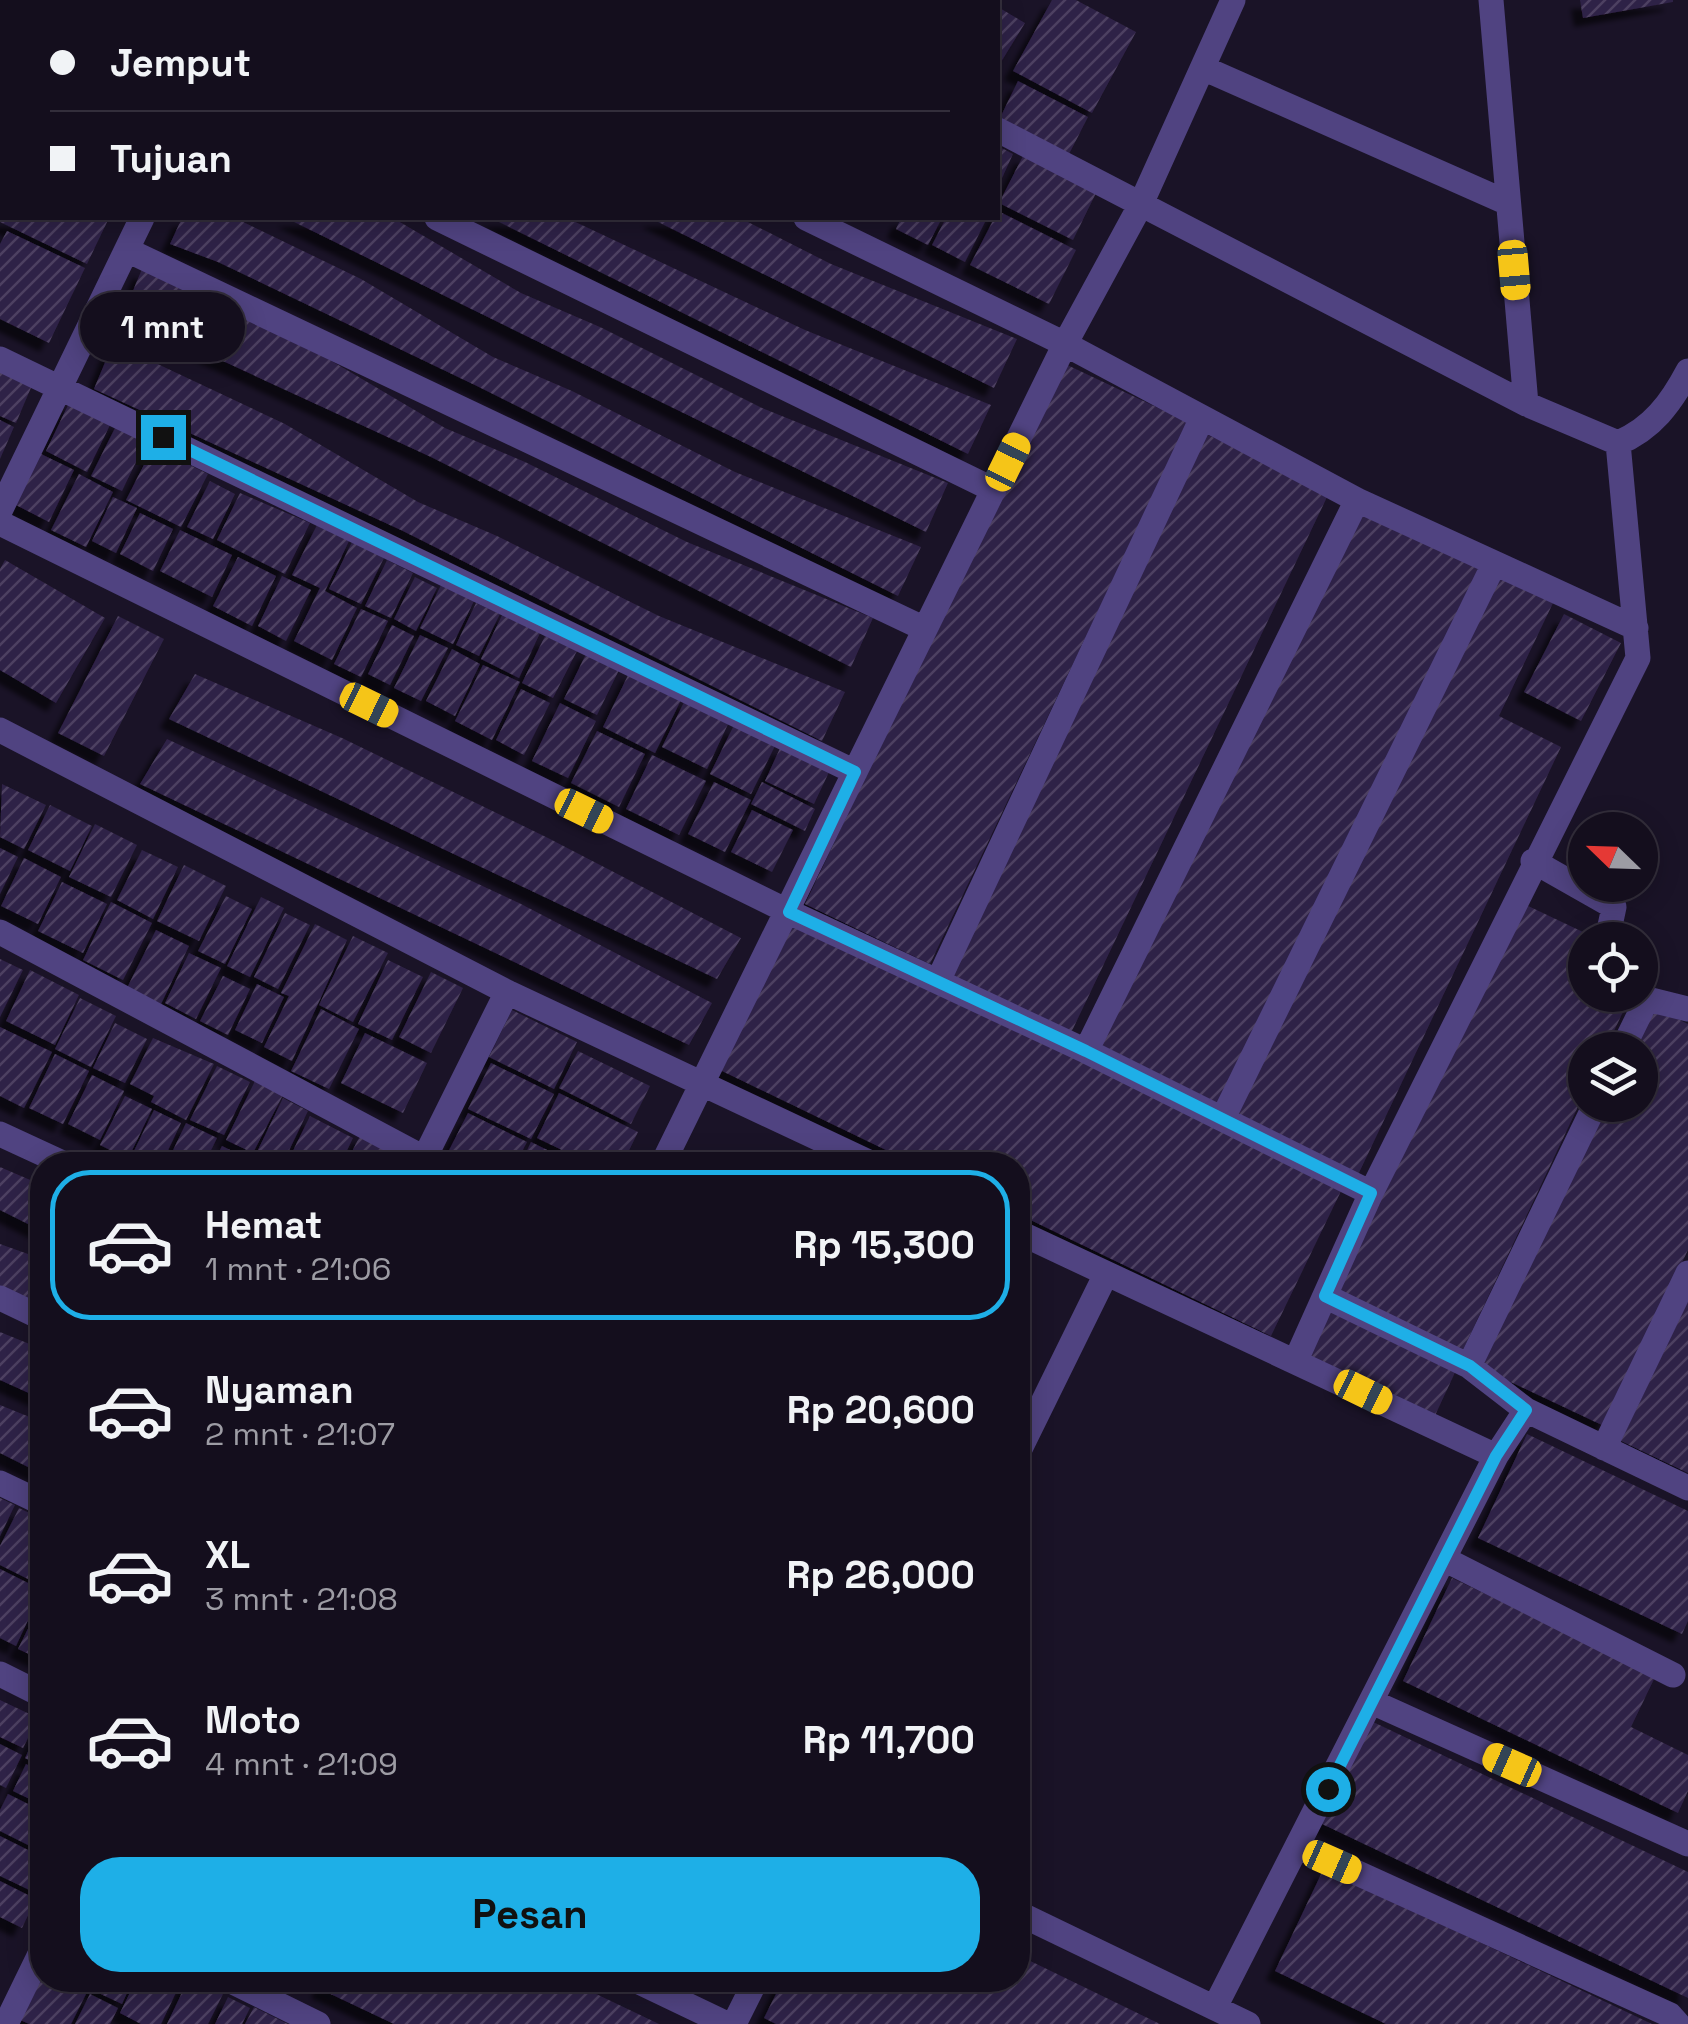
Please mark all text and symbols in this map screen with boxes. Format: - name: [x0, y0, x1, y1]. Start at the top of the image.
- text: Jemput: [110, 39, 251, 87]
- text: Tujuan: [110, 135, 232, 183]
- car: [1496, 239, 1532, 301]
- callout: 1 mnt: [80, 292, 246, 362]
- text: 1 mnt: [121, 307, 204, 347]
- route end: [141, 415, 186, 460]
- car: [981, 428, 1035, 496]
- car: [335, 678, 403, 732]
- car: [550, 784, 618, 838]
- north arrow: [1568, 812, 1658, 902]
- map controls: [1568, 812, 1658, 1122]
- button: locate: [1568, 922, 1658, 1012]
- button: layers: [1568, 1032, 1658, 1122]
- icon: car: [85, 1200, 175, 1290]
- text: Hemat: [205, 1201, 322, 1249]
- text: Rp 15,300: [794, 1221, 975, 1269]
- text: 1 mnt · 21:06: [205, 1249, 391, 1289]
- icon: car: [85, 1365, 175, 1455]
- car: [1329, 1365, 1397, 1419]
- text: Nyaman: [205, 1366, 354, 1414]
- text: Rp 20,600: [787, 1386, 975, 1434]
- text: 2 mnt · 21:07: [205, 1414, 395, 1454]
- icon: car: [85, 1530, 175, 1620]
- text: XL: [205, 1531, 250, 1579]
- text: Rp 26,000: [787, 1551, 975, 1599]
- text: 3 mnt · 21:08: [205, 1579, 398, 1619]
- icon: car: [85, 1695, 175, 1785]
- text: Moto: [205, 1696, 301, 1744]
- text: Rp 11,700: [803, 1716, 975, 1764]
- car: [1478, 1739, 1546, 1791]
- text: 4 mnt · 21:09: [205, 1744, 398, 1784]
- route start: [1306, 1767, 1351, 1812]
- car: [1298, 1836, 1366, 1888]
- button: Pesan: [80, 1857, 980, 1972]

